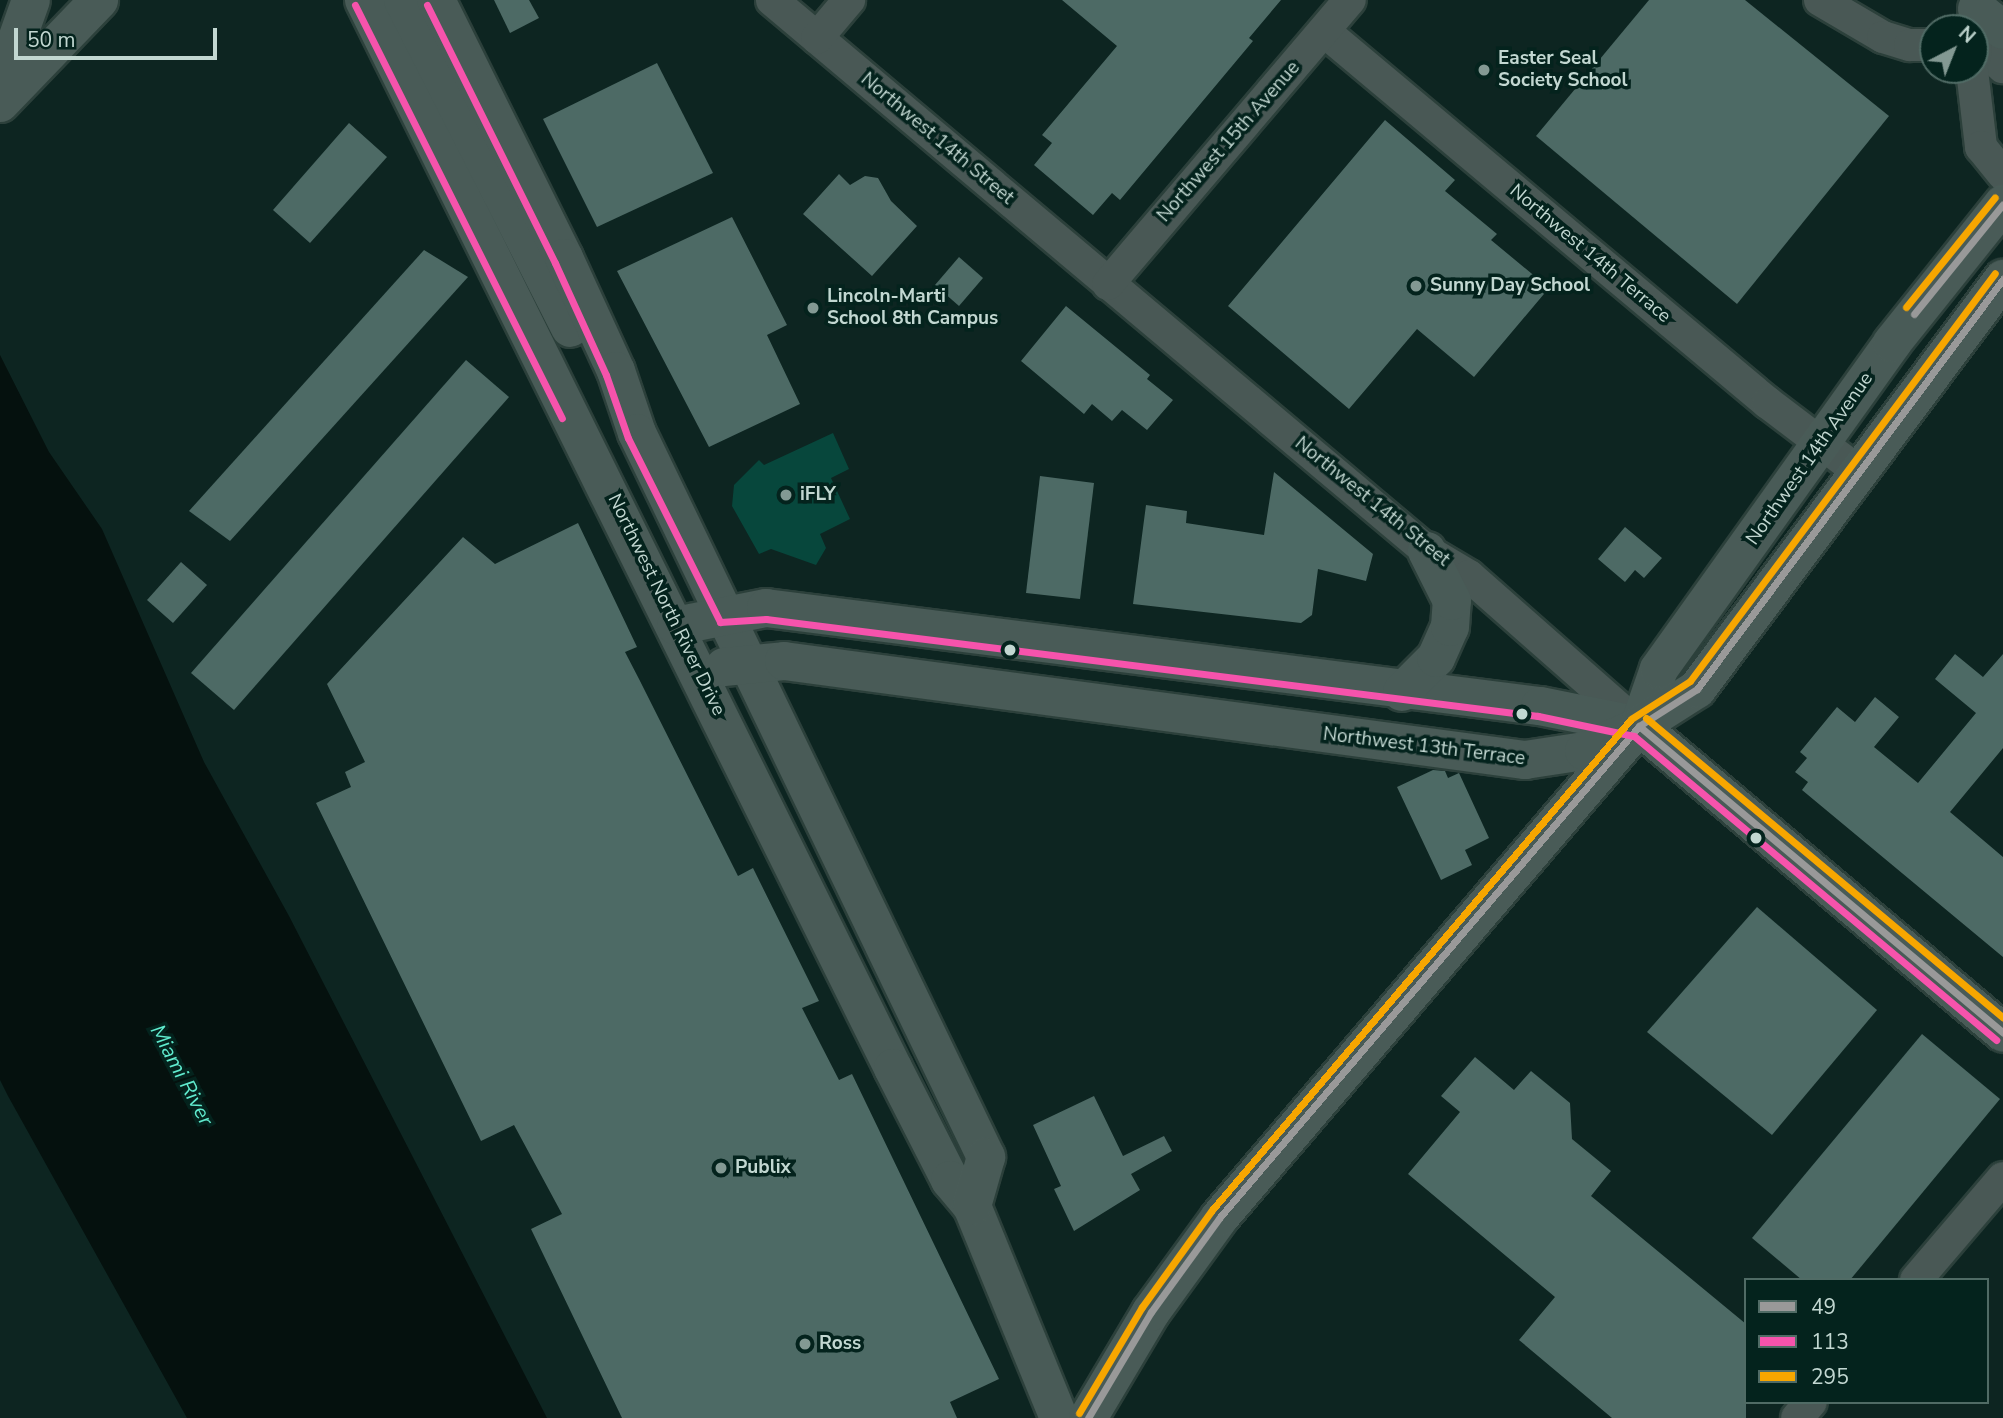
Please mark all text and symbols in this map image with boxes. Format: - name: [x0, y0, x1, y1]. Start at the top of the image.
- scale bar: [18, 14, 220, 58]
- north arrow: [1919, 14, 1989, 84]
- text: N: [1953, 20, 1981, 49]
- text: 50 m: [27, 26, 76, 54]
- place label: Easter Seal Society School: [1498, 48, 1628, 92]
- street label: Northwest 15th Avenue: [1153, 57, 1305, 227]
- marker: Easter Seal Society School: [1476, 62, 1492, 78]
- street label: Northwest 14th Street: [856, 68, 1018, 210]
- street label: Northwest 14th Terrace: [1505, 180, 1675, 328]
- place label: Sunny Day School: [1430, 275, 1590, 297]
- marker: Sunny Day School: [1408, 278, 1424, 294]
- place label: Lincoln-Marti School 8th Campus: [827, 286, 998, 330]
- marker: Lincoln-Marti School 8th Campus: [805, 300, 821, 316]
- street label: Northwest 14th Avenue: [1742, 368, 1878, 550]
- street label: Northwest 14th Street: [1290, 432, 1454, 572]
- place label: iFLY: [800, 484, 836, 506]
- marker: iFLY: [778, 487, 794, 503]
- street label: Northwest North River Drive: [602, 490, 730, 720]
- unlabelled marker: [1003, 643, 1017, 657]
- unlabelled marker: [1515, 707, 1529, 721]
- street label: Northwest 13th Terrace: [1322, 723, 1526, 771]
- unlabelled marker: [1749, 831, 1763, 845]
- water label: Miami River: [145, 1020, 219, 1130]
- place label: Publix: [735, 1157, 791, 1179]
- marker: Publix: [713, 1160, 729, 1176]
- legend: [1744, 1278, 1989, 1404]
- text: 49: [1811, 1293, 1836, 1321]
- text: 113: [1811, 1328, 1849, 1356]
- place label: Ross: [819, 1333, 861, 1355]
- marker: Ross: [797, 1336, 813, 1352]
- text: 295: [1811, 1363, 1849, 1391]

